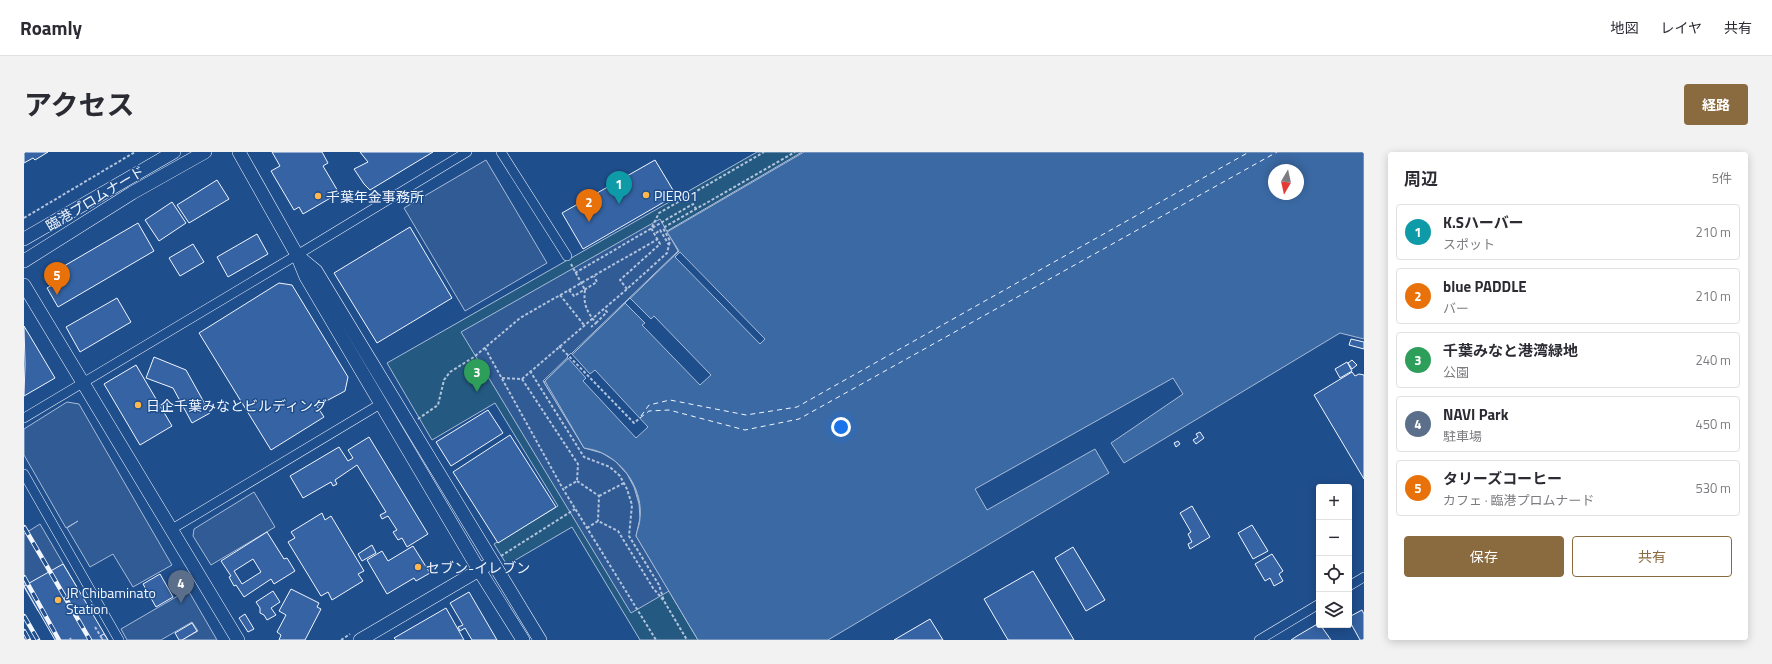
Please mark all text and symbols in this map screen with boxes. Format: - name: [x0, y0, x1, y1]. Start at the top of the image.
- text: Roamly: [20, 13, 82, 42]
- text: 地図: [1610, 17, 1638, 38]
- text: レイヤ: [1660, 17, 1702, 38]
- text: 共有: [1724, 17, 1752, 38]
- text: アクセス: [24, 83, 135, 126]
- button: 経路: [1684, 84, 1748, 125]
- street label: 臨港プロムナード: [42, 160, 148, 236]
- north arrow: [1268, 164, 1304, 200]
- text: 周辺: [1404, 166, 1438, 192]
- text: 5件: [1712, 168, 1732, 188]
- pin: 1: [606, 171, 632, 204]
- place label: PIER01: [654, 185, 698, 206]
- place label: 千葉年金事務所: [326, 186, 424, 207]
- pin: 2: [576, 189, 602, 222]
- marker: PIER01: [641, 190, 651, 200]
- marker: 千葉年金事務所: [313, 191, 323, 201]
- text: K.Sハーバー: [1443, 211, 1524, 234]
- text: 1: [1414, 222, 1422, 242]
- text: 210 m: [1695, 222, 1731, 242]
- text: スポット: [1443, 234, 1495, 254]
- pin: 5: [44, 262, 70, 295]
- text: blue PADDLE: [1443, 275, 1527, 298]
- text: 2: [1414, 286, 1422, 306]
- text: 210 m: [1695, 286, 1731, 306]
- text: バー: [1443, 298, 1469, 318]
- text: 千葉みなと港湾緑地: [1443, 339, 1578, 362]
- text: 3: [1414, 350, 1422, 370]
- text: 240 m: [1695, 350, 1731, 370]
- pin: 3: [464, 359, 490, 392]
- text: 公園: [1443, 362, 1469, 382]
- place label: 日企千葉みなとビルディング: [146, 395, 327, 416]
- marker: 日企千葉みなとビルディング: [133, 400, 143, 410]
- text: NAVI Park: [1443, 403, 1508, 426]
- text: 4: [1414, 414, 1422, 434]
- text: 450 m: [1695, 414, 1731, 434]
- your location: [831, 417, 851, 437]
- text: 駐車場: [1443, 426, 1482, 446]
- text: タリーズコーヒー: [1443, 467, 1562, 490]
- text: 5: [1414, 478, 1422, 498]
- text: 530 m: [1695, 478, 1731, 498]
- map controls: [1316, 484, 1352, 628]
- button: +: [1316, 484, 1352, 520]
- text: カフェ · 臨港プロムナード: [1443, 490, 1595, 510]
- button: −: [1316, 520, 1352, 556]
- button: 保存: [1404, 536, 1564, 577]
- button: 共有: [1572, 536, 1732, 577]
- button: locate: [1316, 556, 1352, 592]
- place label: セブン-イレブン: [426, 557, 530, 578]
- marker: セブン-イレブン: [413, 562, 423, 572]
- pin: 4: [168, 570, 194, 603]
- place label: JR Chibaminato Station: [66, 582, 156, 619]
- button: layers: [1316, 592, 1352, 628]
- marker: JR Chibaminato Station: [53, 595, 63, 605]

